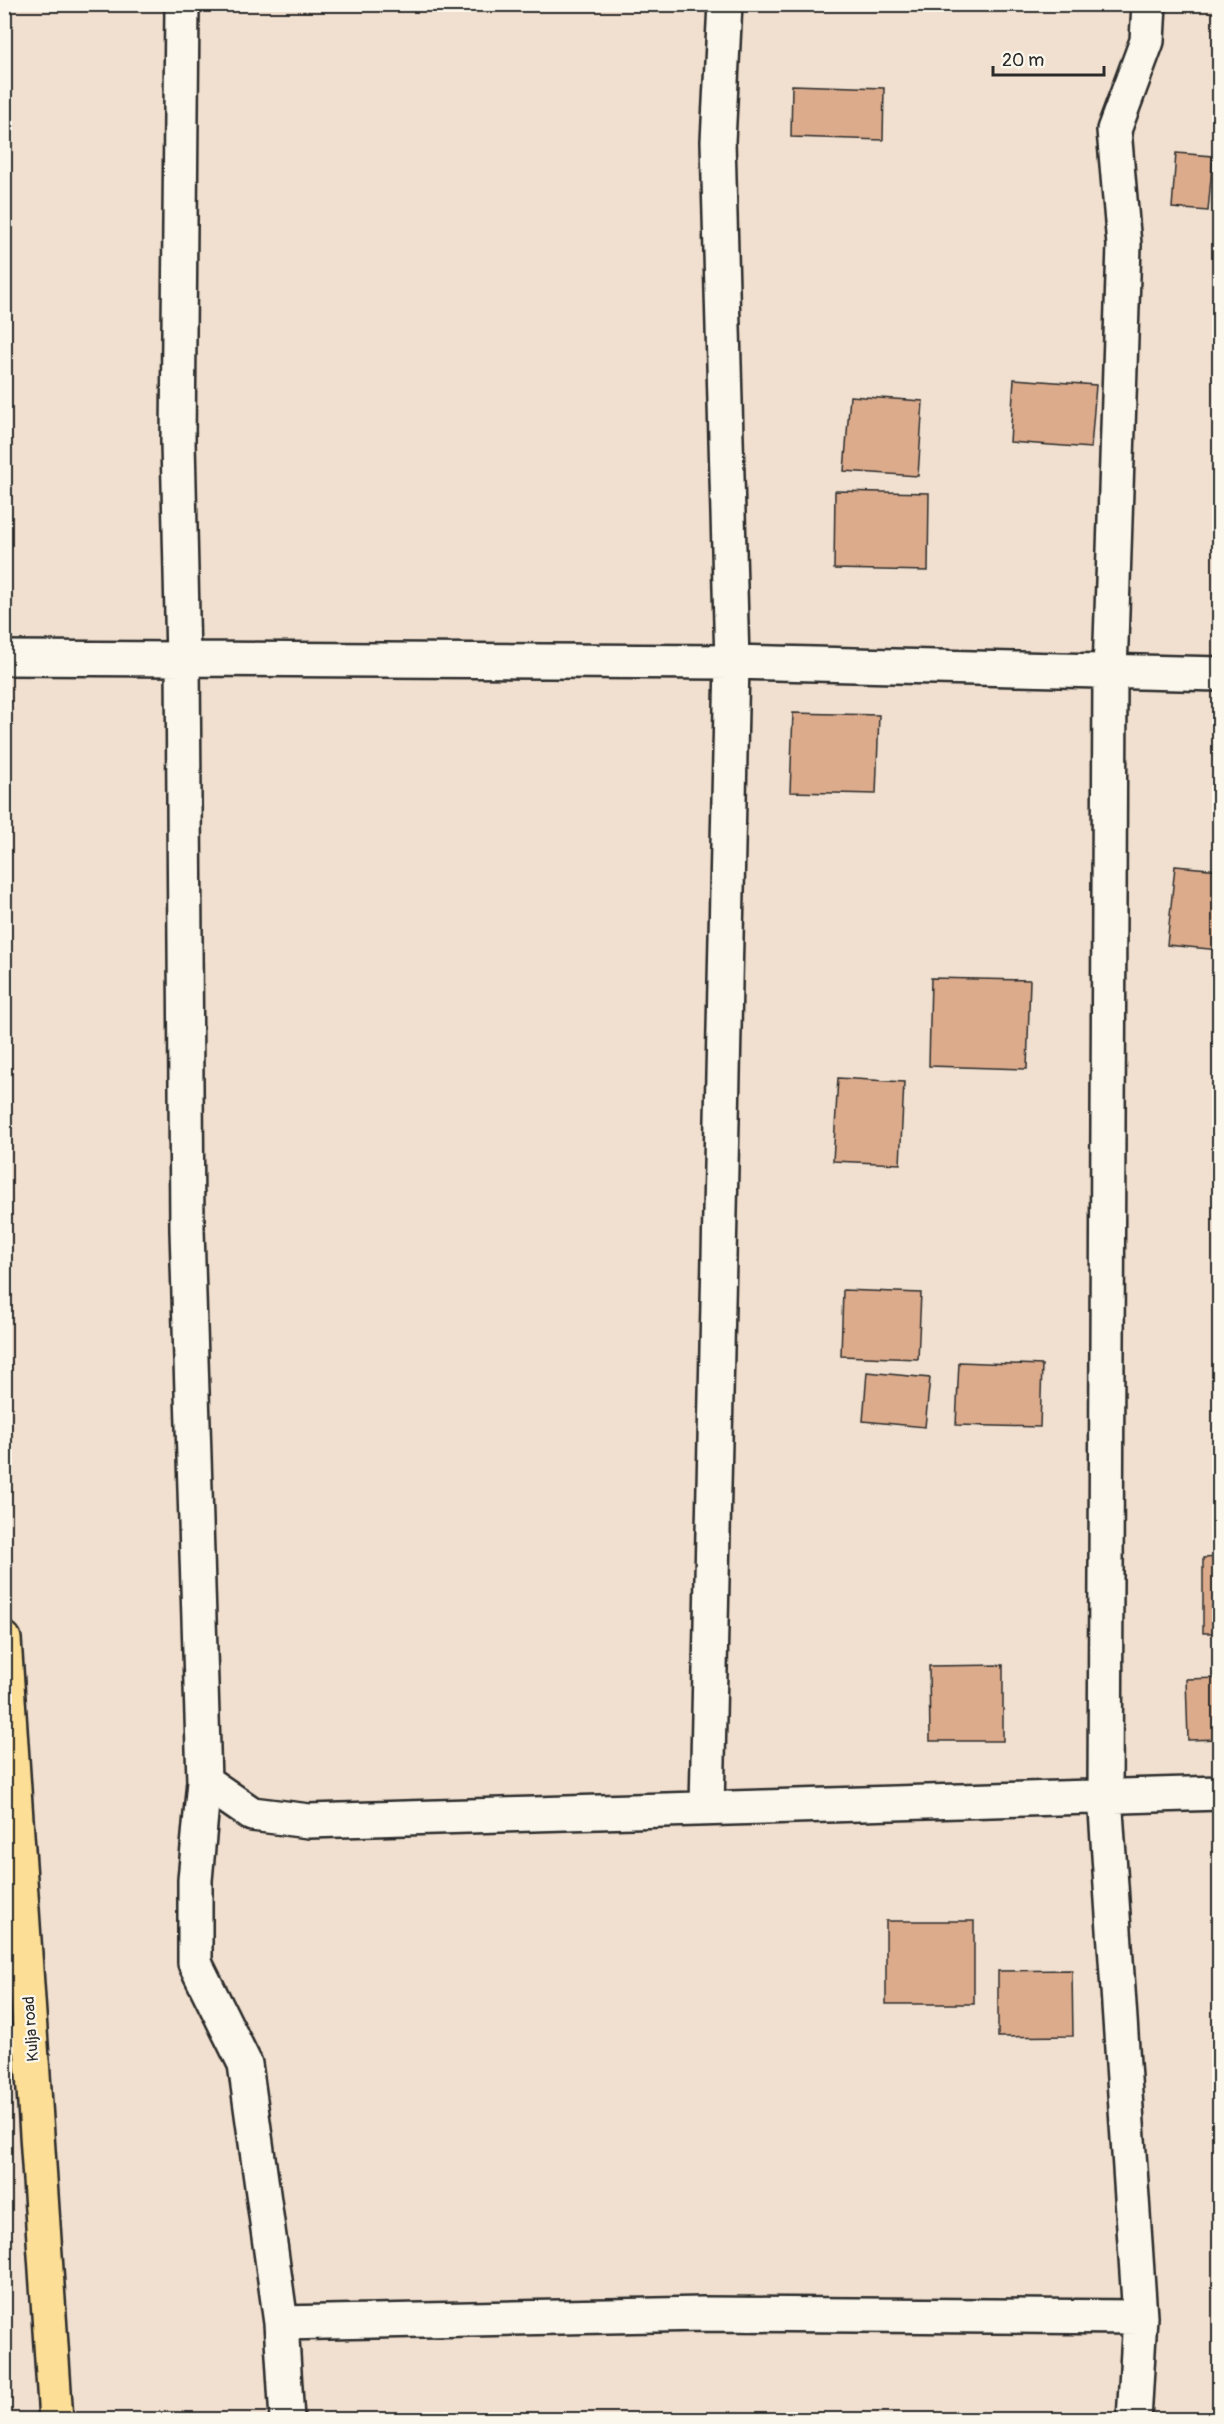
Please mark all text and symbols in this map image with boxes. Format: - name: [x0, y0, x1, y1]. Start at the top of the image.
- scale bar: [993, 39, 1104, 77]
- text: 20 m: [1002, 49, 1044, 72]
- street label: Kulja road: [19, 1996, 43, 2062]

